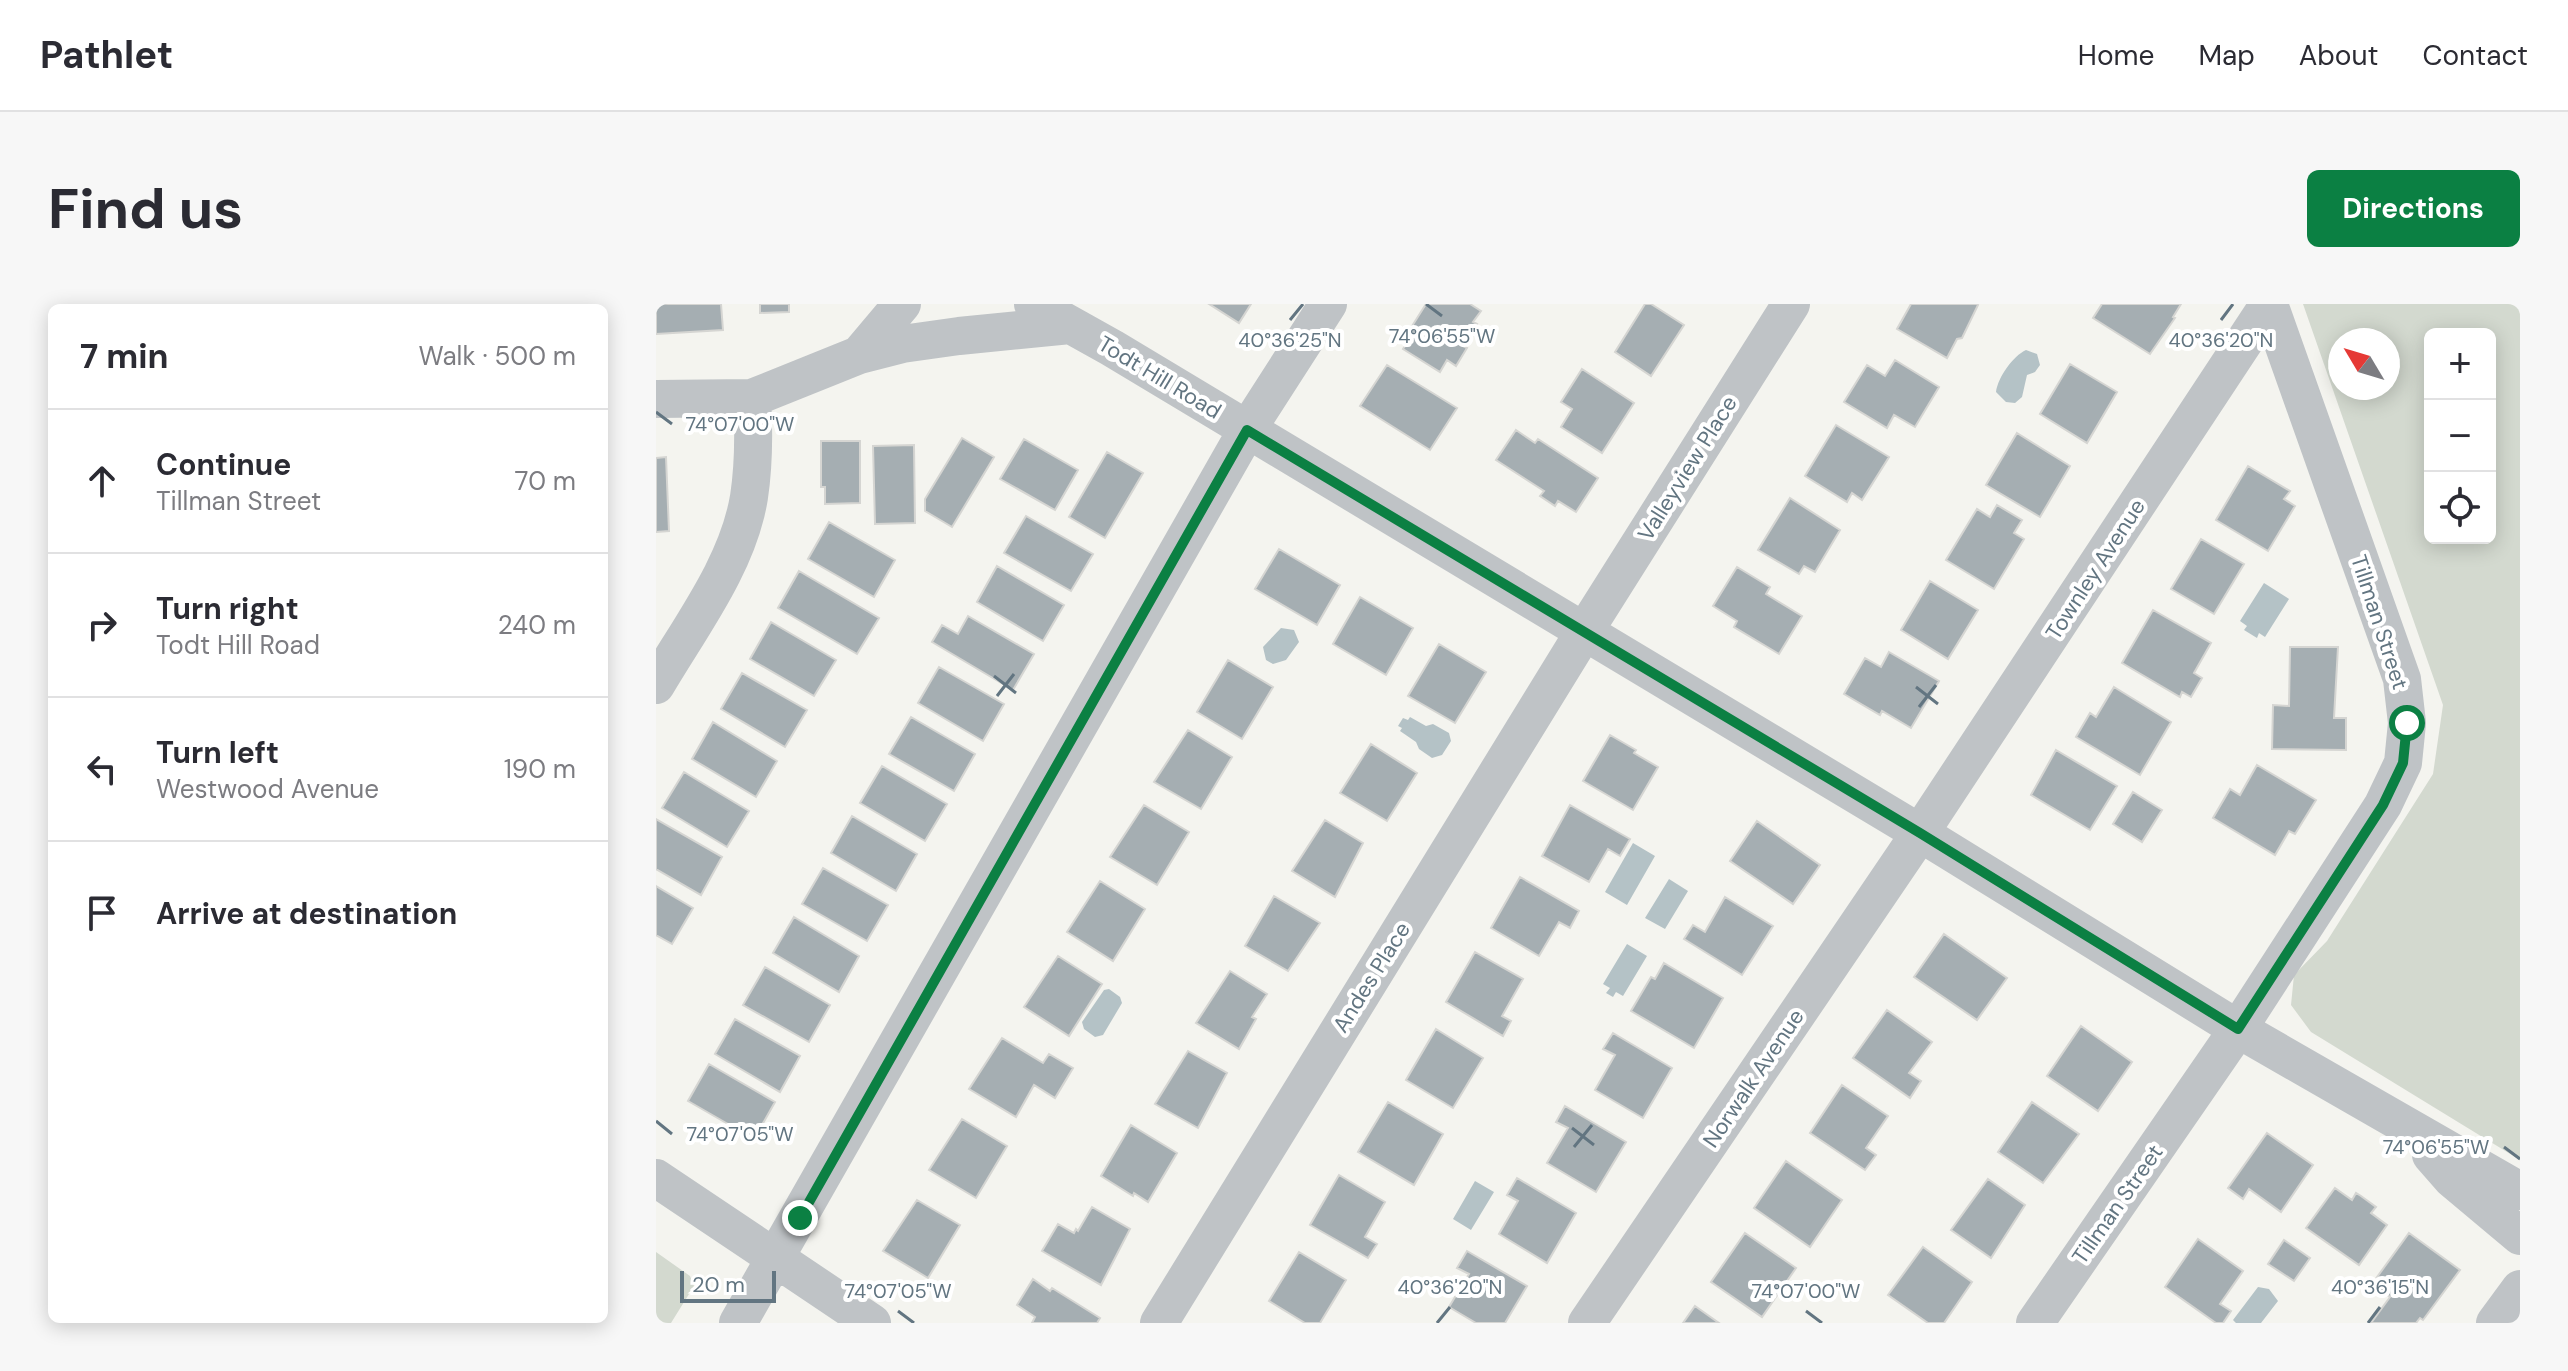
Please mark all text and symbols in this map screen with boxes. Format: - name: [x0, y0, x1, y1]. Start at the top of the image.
- text: Pathlet: [40, 30, 173, 80]
- text: Home: [2078, 37, 2154, 74]
- text: Map: [2198, 37, 2255, 74]
- text: About: [2299, 37, 2378, 74]
- text: Contact: [2422, 37, 2528, 74]
- button: Directions: [2307, 170, 2520, 247]
- text: Find us: [48, 172, 243, 245]
- text: 74°06'55"W: [1389, 323, 1495, 349]
- text: 40°36'25"N: [1238, 327, 1342, 353]
- text: 40°36'20"N: [2169, 327, 2273, 353]
- north arrow: [2328, 328, 2400, 400]
- map controls: [2424, 328, 2496, 544]
- button: +: [2424, 328, 2496, 400]
- street label: Todt Hill Road: [1093, 329, 1227, 426]
- text: 7 min: [80, 334, 169, 379]
- text: Walk · 500 m: [419, 339, 576, 373]
- street label: Valleyview Place: [1631, 390, 1744, 546]
- button: −: [2424, 400, 2496, 472]
- text: 74°07'00"W: [686, 411, 794, 437]
- text: Continue: [156, 445, 291, 484]
- icon: ahead: [80, 459, 124, 503]
- text: 70 m: [515, 464, 576, 498]
- button: locate: [2424, 472, 2496, 544]
- text: Tillman Street: [156, 484, 321, 518]
- street label: Townley Avenue: [2039, 493, 2152, 645]
- street label: Tillman Street: [2344, 551, 2415, 693]
- text: Turn right: [156, 589, 299, 628]
- icon: right: [80, 603, 124, 647]
- text: 240 m: [498, 608, 576, 642]
- text: Todt Hill Road: [156, 628, 320, 662]
- route start: [2389, 705, 2425, 741]
- text: Turn left: [156, 733, 279, 772]
- icon: left: [80, 747, 124, 791]
- text: 190 m: [504, 752, 576, 786]
- text: Westwood Avenue: [156, 772, 379, 806]
- icon: arrive: [80, 891, 124, 935]
- text: Arrive at destination: [156, 894, 457, 933]
- street label: Andes Place: [1326, 917, 1417, 1038]
- street label: Norwalk Avenue: [1696, 1003, 1811, 1153]
- text: 74°07'05"W: [686, 1121, 794, 1147]
- text: 74°06'55"W: [2383, 1134, 2489, 1160]
- street label: Tillman Street: [2065, 1139, 2169, 1270]
- route end: [782, 1200, 818, 1236]
- scale bar: [680, 1267, 776, 1303]
- text: 20 m: [692, 1270, 745, 1299]
- text: 40°36'20"N: [1398, 1274, 1502, 1300]
- text: 40°36'15"N: [2331, 1274, 2429, 1300]
- text: 74°07'05"W: [844, 1278, 952, 1304]
- text: 74°07'00"W: [1752, 1278, 1860, 1304]

